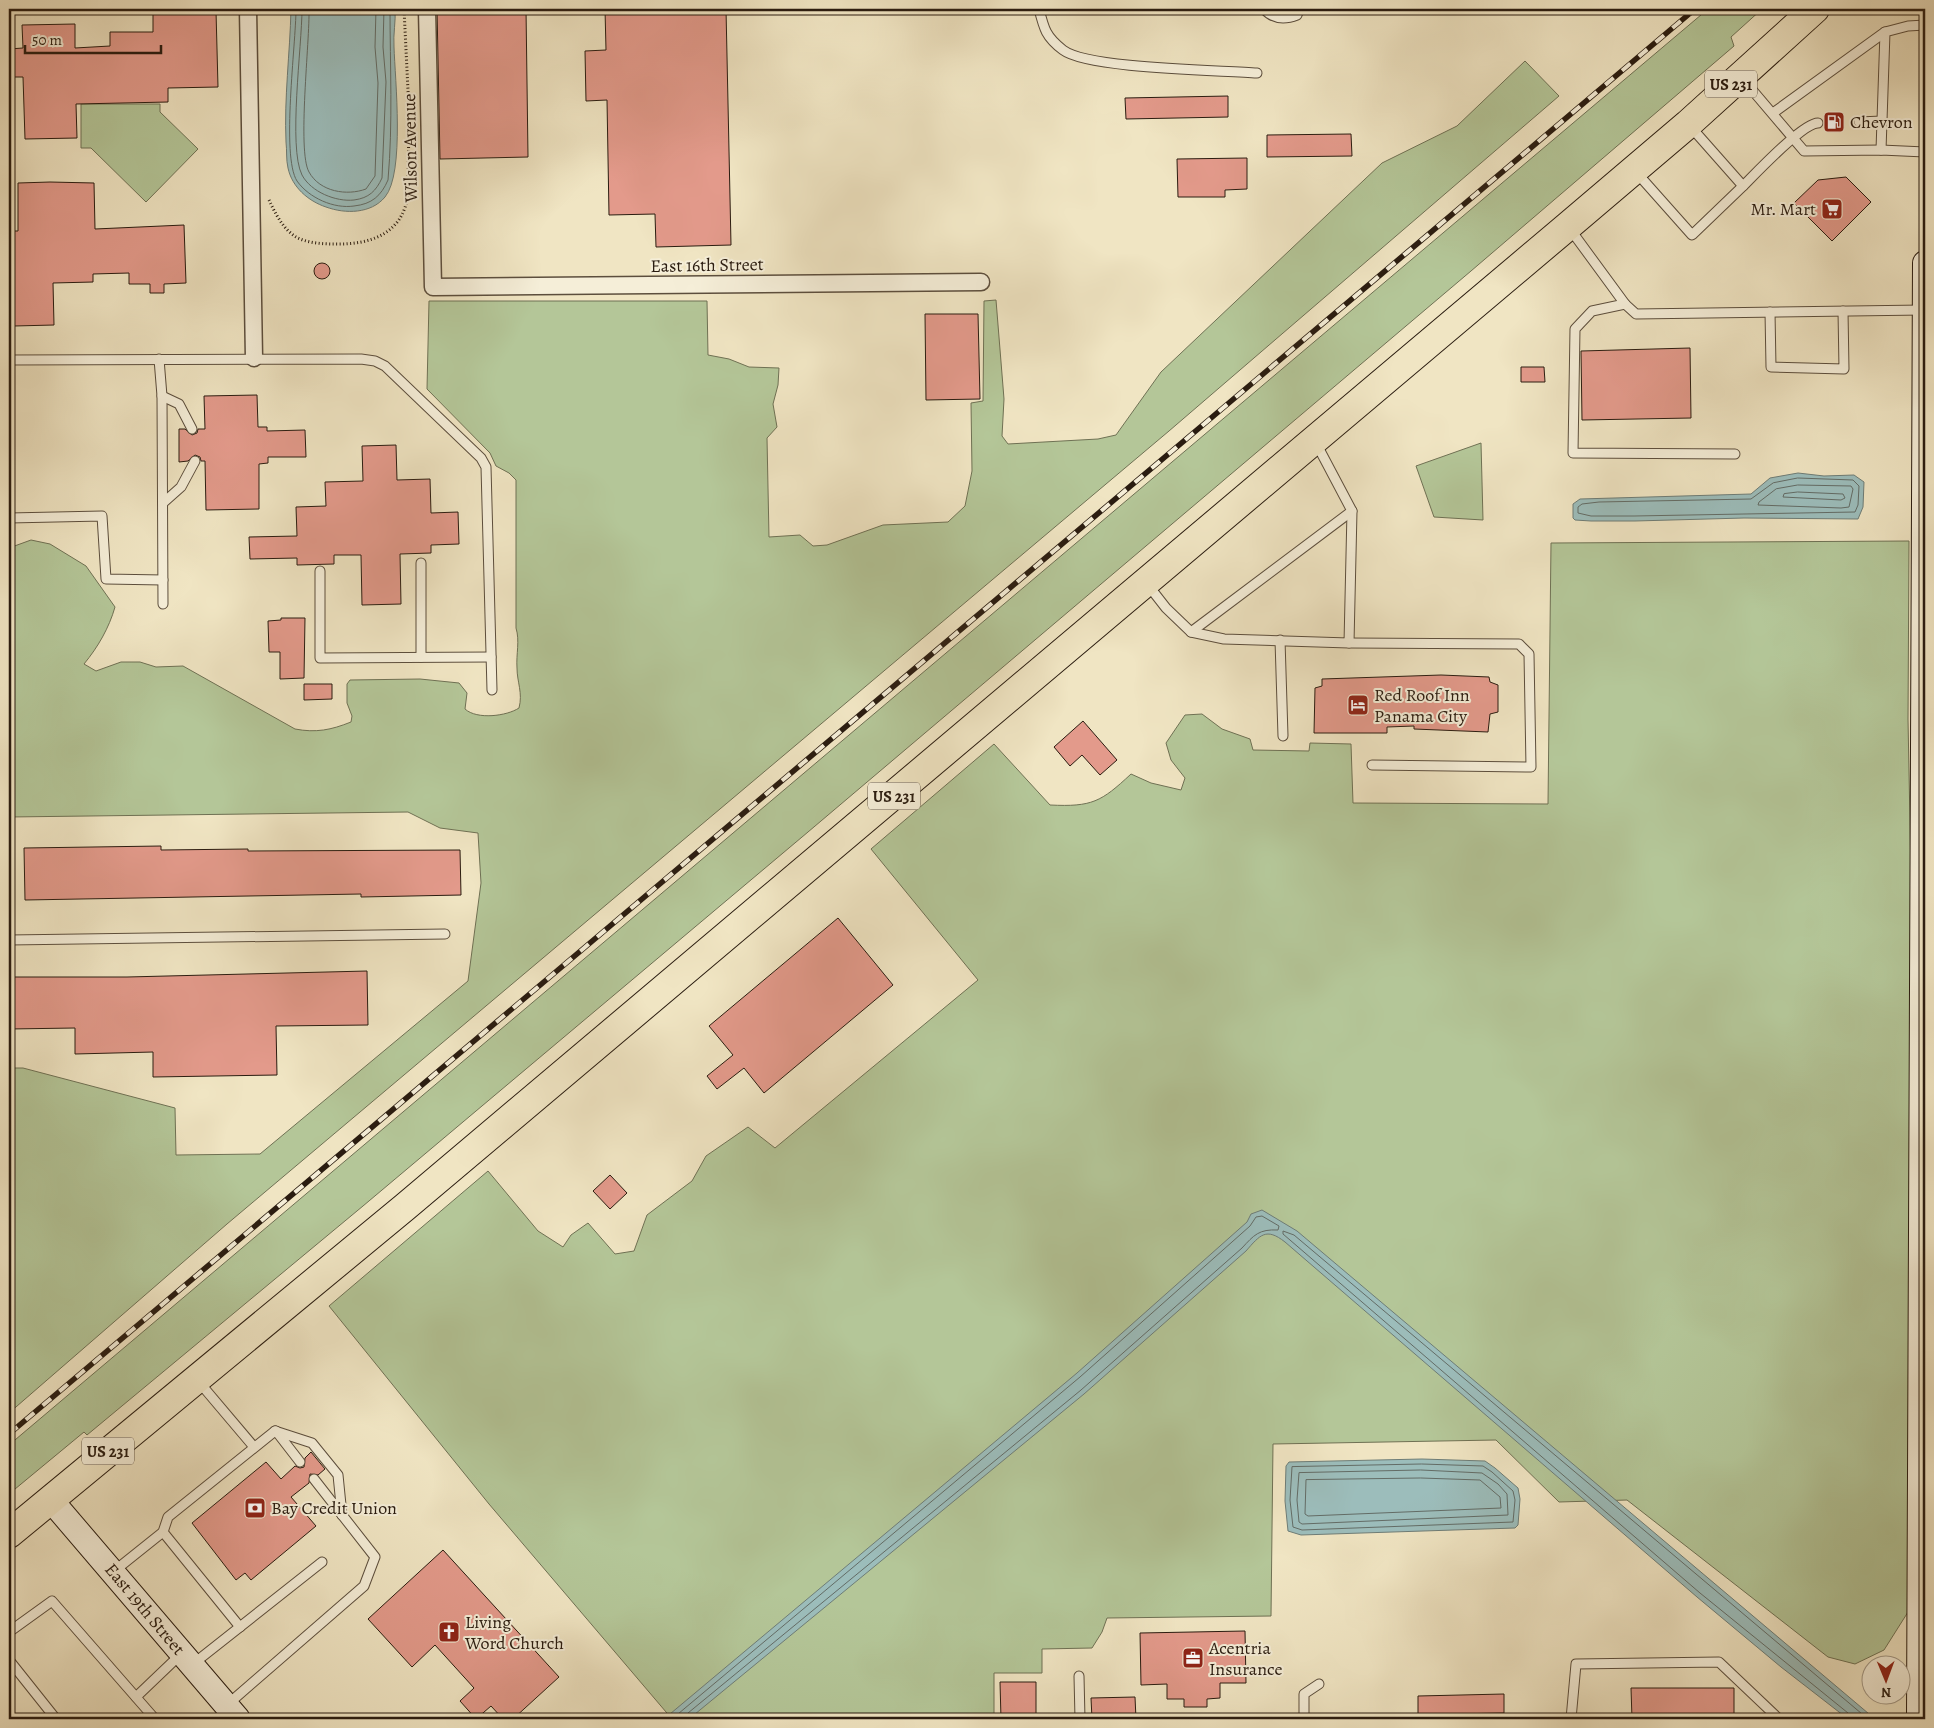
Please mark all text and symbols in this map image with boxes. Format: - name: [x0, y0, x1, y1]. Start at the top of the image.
- scale bar: [25, 22, 161, 54]
- text: 50 m: [32, 30, 62, 50]
- road number: US 231: [1705, 70, 1757, 98]
- street label: Wilson Avenue: [397, 93, 423, 204]
- fuel station icon: Chevron: [1822, 110, 1846, 134]
- place label: Chevron: [1850, 110, 1913, 134]
- place label: Mr. Mart: [1750, 197, 1816, 221]
- supermarket icon: Mr. Mart: [1820, 197, 1844, 221]
- street label: East 16th Street: [650, 252, 764, 278]
- place label: Red Roof Inn Panama City: [1374, 683, 1470, 728]
- hotel icon: Red Roof Inn Panama City: [1346, 693, 1370, 717]
- road number: US 231: [868, 782, 920, 809]
- road number: US 231: [82, 1438, 134, 1464]
- bank icon: Bay Credit Union: [243, 1496, 267, 1520]
- place label: Bay Credit Union: [271, 1496, 397, 1520]
- street label: East 19th Street: [99, 1558, 191, 1660]
- place label: Living Word Church: [464, 1610, 564, 1655]
- church icon: Living Word Church: [437, 1620, 461, 1644]
- place label: Acentria Insurance: [1208, 1636, 1283, 1681]
- office icon: Acentria Insurance: [1181, 1646, 1205, 1670]
- north arrow: [1862, 1656, 1912, 1706]
- text: N: [1881, 1683, 1891, 1702]

